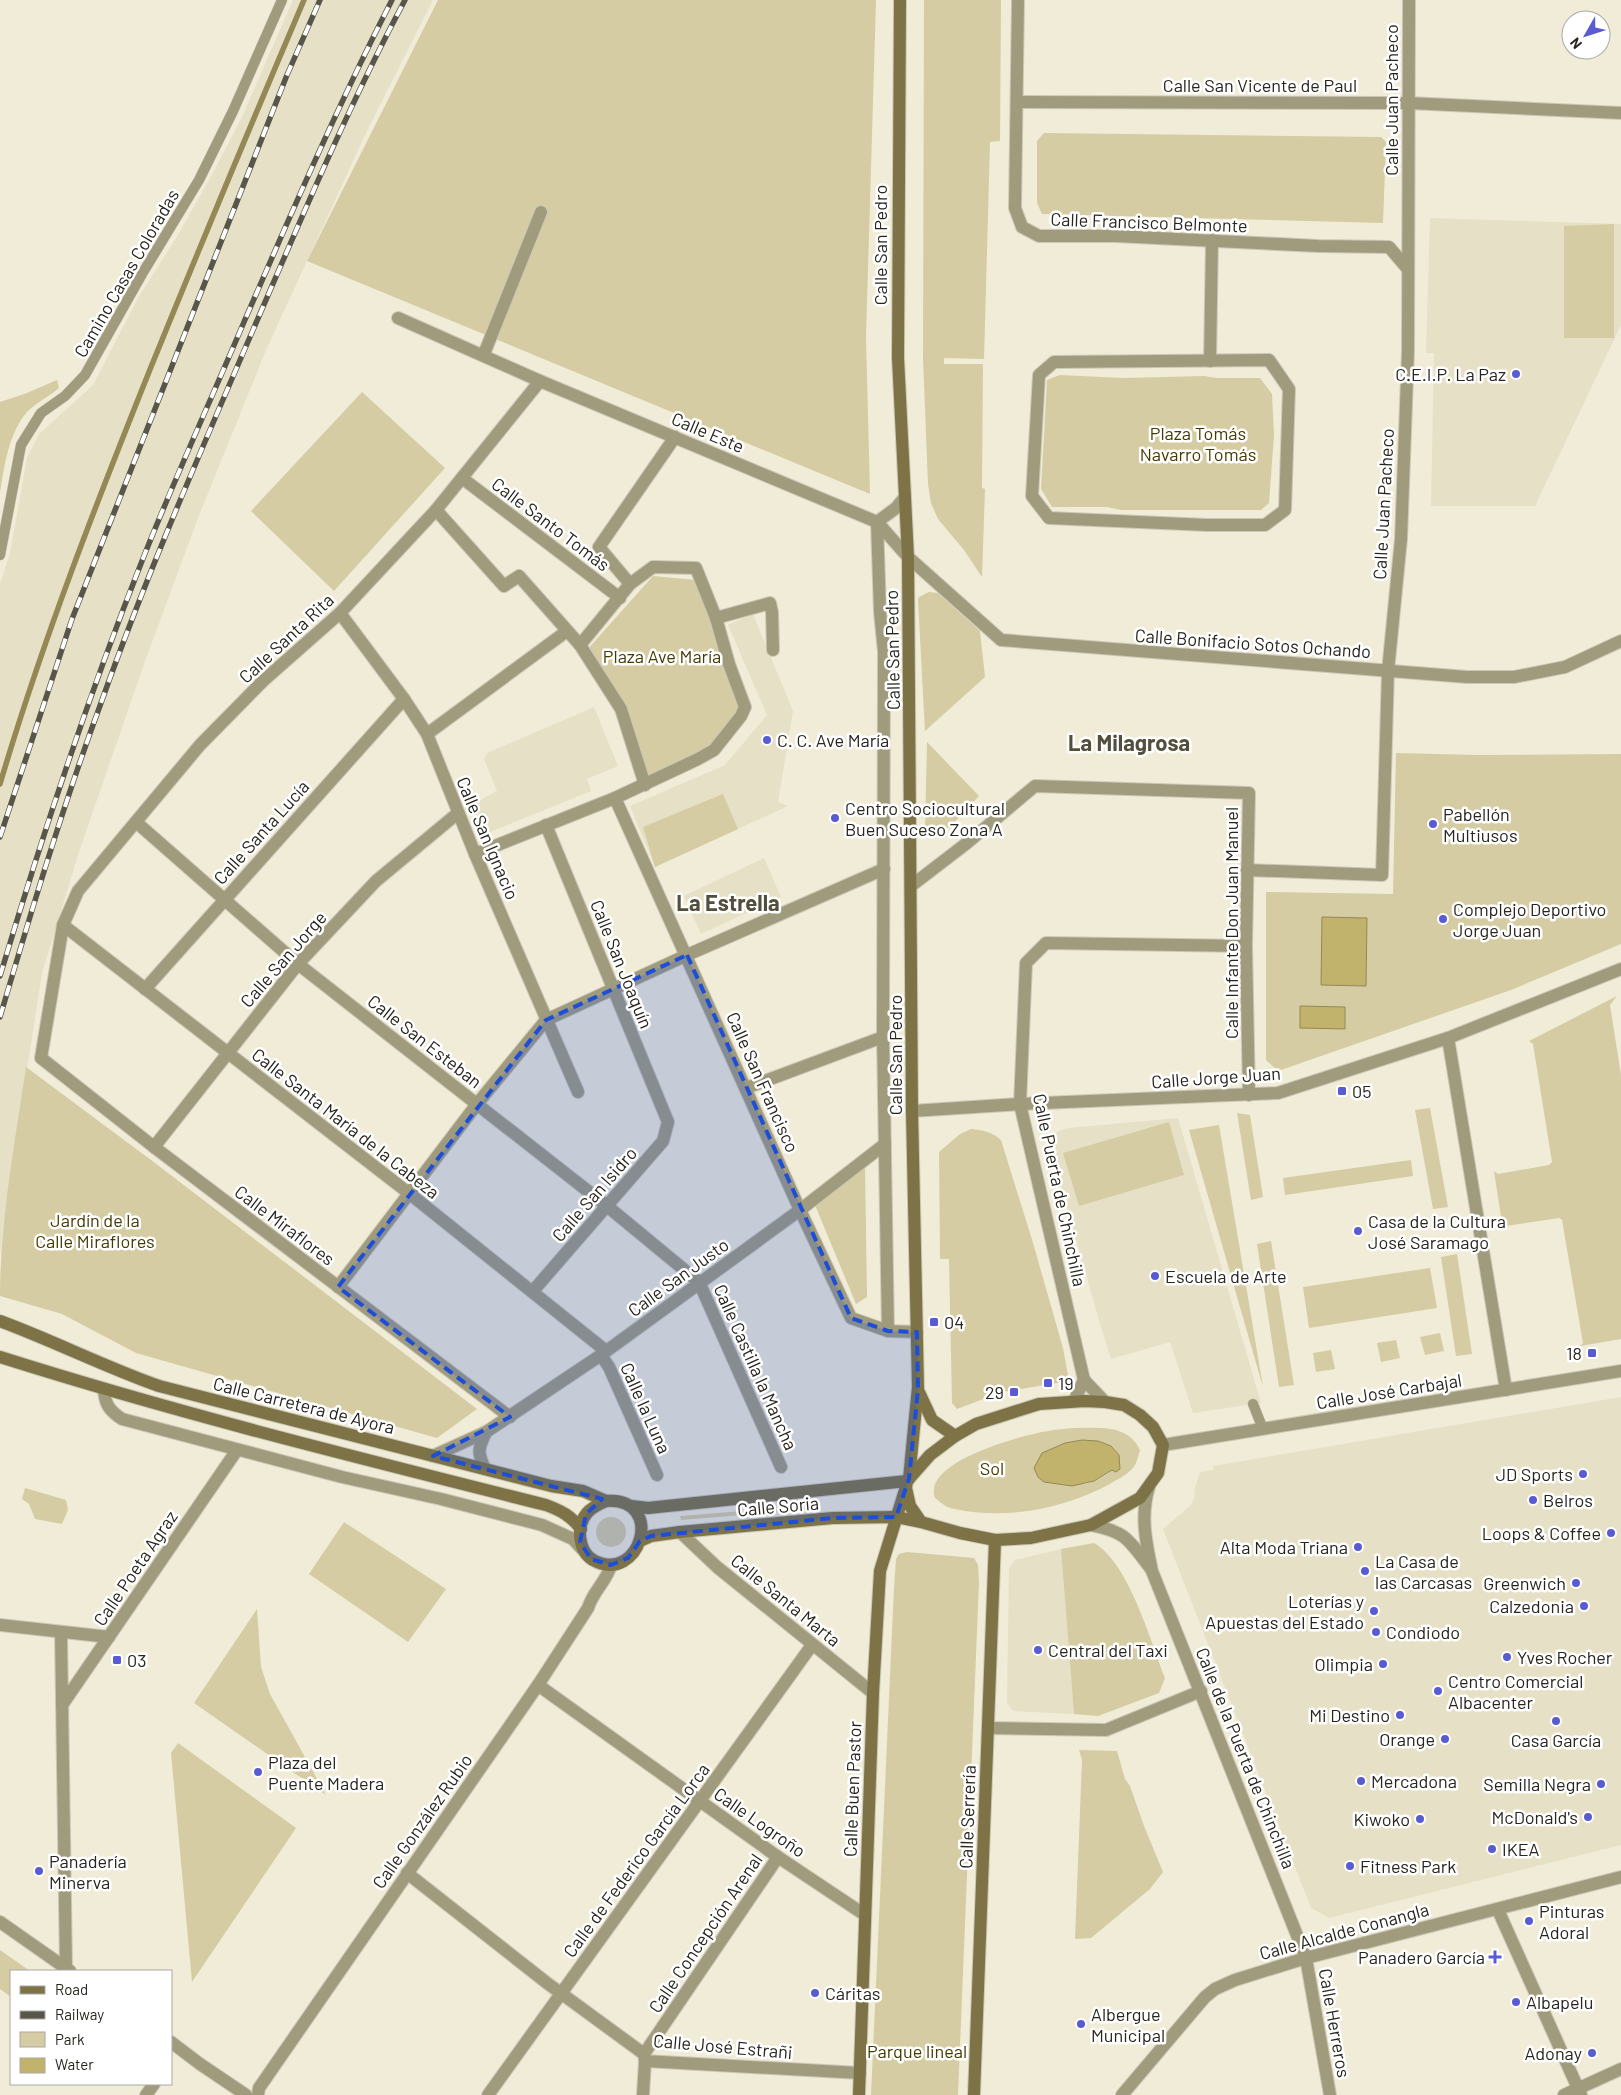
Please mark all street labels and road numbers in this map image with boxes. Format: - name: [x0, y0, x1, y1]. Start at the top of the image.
- street label: Calle Juan Pacheco: [1380, 24, 1402, 176]
- street label: Calle San Vicente de Paul: [1163, 74, 1357, 96]
- street label: Camino Casas Coloradas: [69, 185, 183, 361]
- street label: Calle San Pedro: [869, 185, 891, 305]
- street label: Calle Francisco Belmonte: [1050, 208, 1248, 236]
- street label: Calle Este: [668, 407, 748, 457]
- street label: Calle Juan Pacheco: [1368, 428, 1398, 580]
- street label: Calle Santo Tomás: [488, 472, 614, 576]
- street label: Calle Santa Rita: [234, 589, 338, 687]
- street label: Calle San Pedro: [880, 590, 904, 710]
- street label: Calle Bonifacio Sotos Ochando: [1134, 624, 1372, 662]
- street label: Calle San Ignacio: [452, 773, 524, 903]
- street label: Calle Santa Lucía: [209, 775, 313, 889]
- street label: Calle Infante Don Juan Manuel: [1220, 807, 1242, 1039]
- street label: Calle San Joaquín: [586, 896, 658, 1032]
- street label: Calle San Jorge: [235, 906, 331, 1012]
- street label: Calle San Esteban: [364, 990, 486, 1092]
- street label: Calle San Pedro: [884, 995, 906, 1115]
- street label: Calle San Francisco: [722, 1008, 804, 1156]
- street label: Calle Santa María de la Cabeza: [248, 1043, 444, 1203]
- street label: Calle Jorge Juan: [1151, 1062, 1281, 1092]
- street label: Calle Puerta de Chinchilla: [1029, 1092, 1091, 1288]
- street label: Calle San Isidro: [547, 1142, 641, 1246]
- street label: Calle Miraflores: [231, 1180, 339, 1270]
- street label: Calle San Justo: [623, 1233, 733, 1321]
- street label: Calle Castilla la Mancha: [710, 1281, 802, 1453]
- street label: Calle la Luna: [616, 1359, 676, 1457]
- street label: Calle José Carbajal: [1315, 1369, 1463, 1413]
- street label: Calle Carretera de Ayora: [211, 1372, 397, 1438]
- street label: Calle Soria: [736, 1491, 820, 1521]
- street label: Calle Poeta Agraz: [88, 1506, 182, 1630]
- street label: Calle Santa Marta: [727, 1549, 845, 1651]
- street label: Calle de la Puerta de Chinchilla: [1192, 1644, 1300, 1872]
- street label: Calle Buen Pastor: [839, 1720, 865, 1857]
- street label: Calle González Rubio: [367, 1749, 477, 1893]
- street label: Calle de Federico García Lorca: [558, 1759, 714, 1961]
- street label: Calle Serrería: [954, 1765, 980, 1869]
- street label: Calle Logroño: [710, 1782, 810, 1862]
- street label: Calle Concepción Arenal: [643, 1849, 767, 2017]
- street label: Calle Alcalde Conangla: [1257, 1898, 1431, 1964]
- street label: Calle Herreros: [1315, 1967, 1355, 2079]
- street label: Calle José Estrañi: [653, 2029, 793, 2063]

